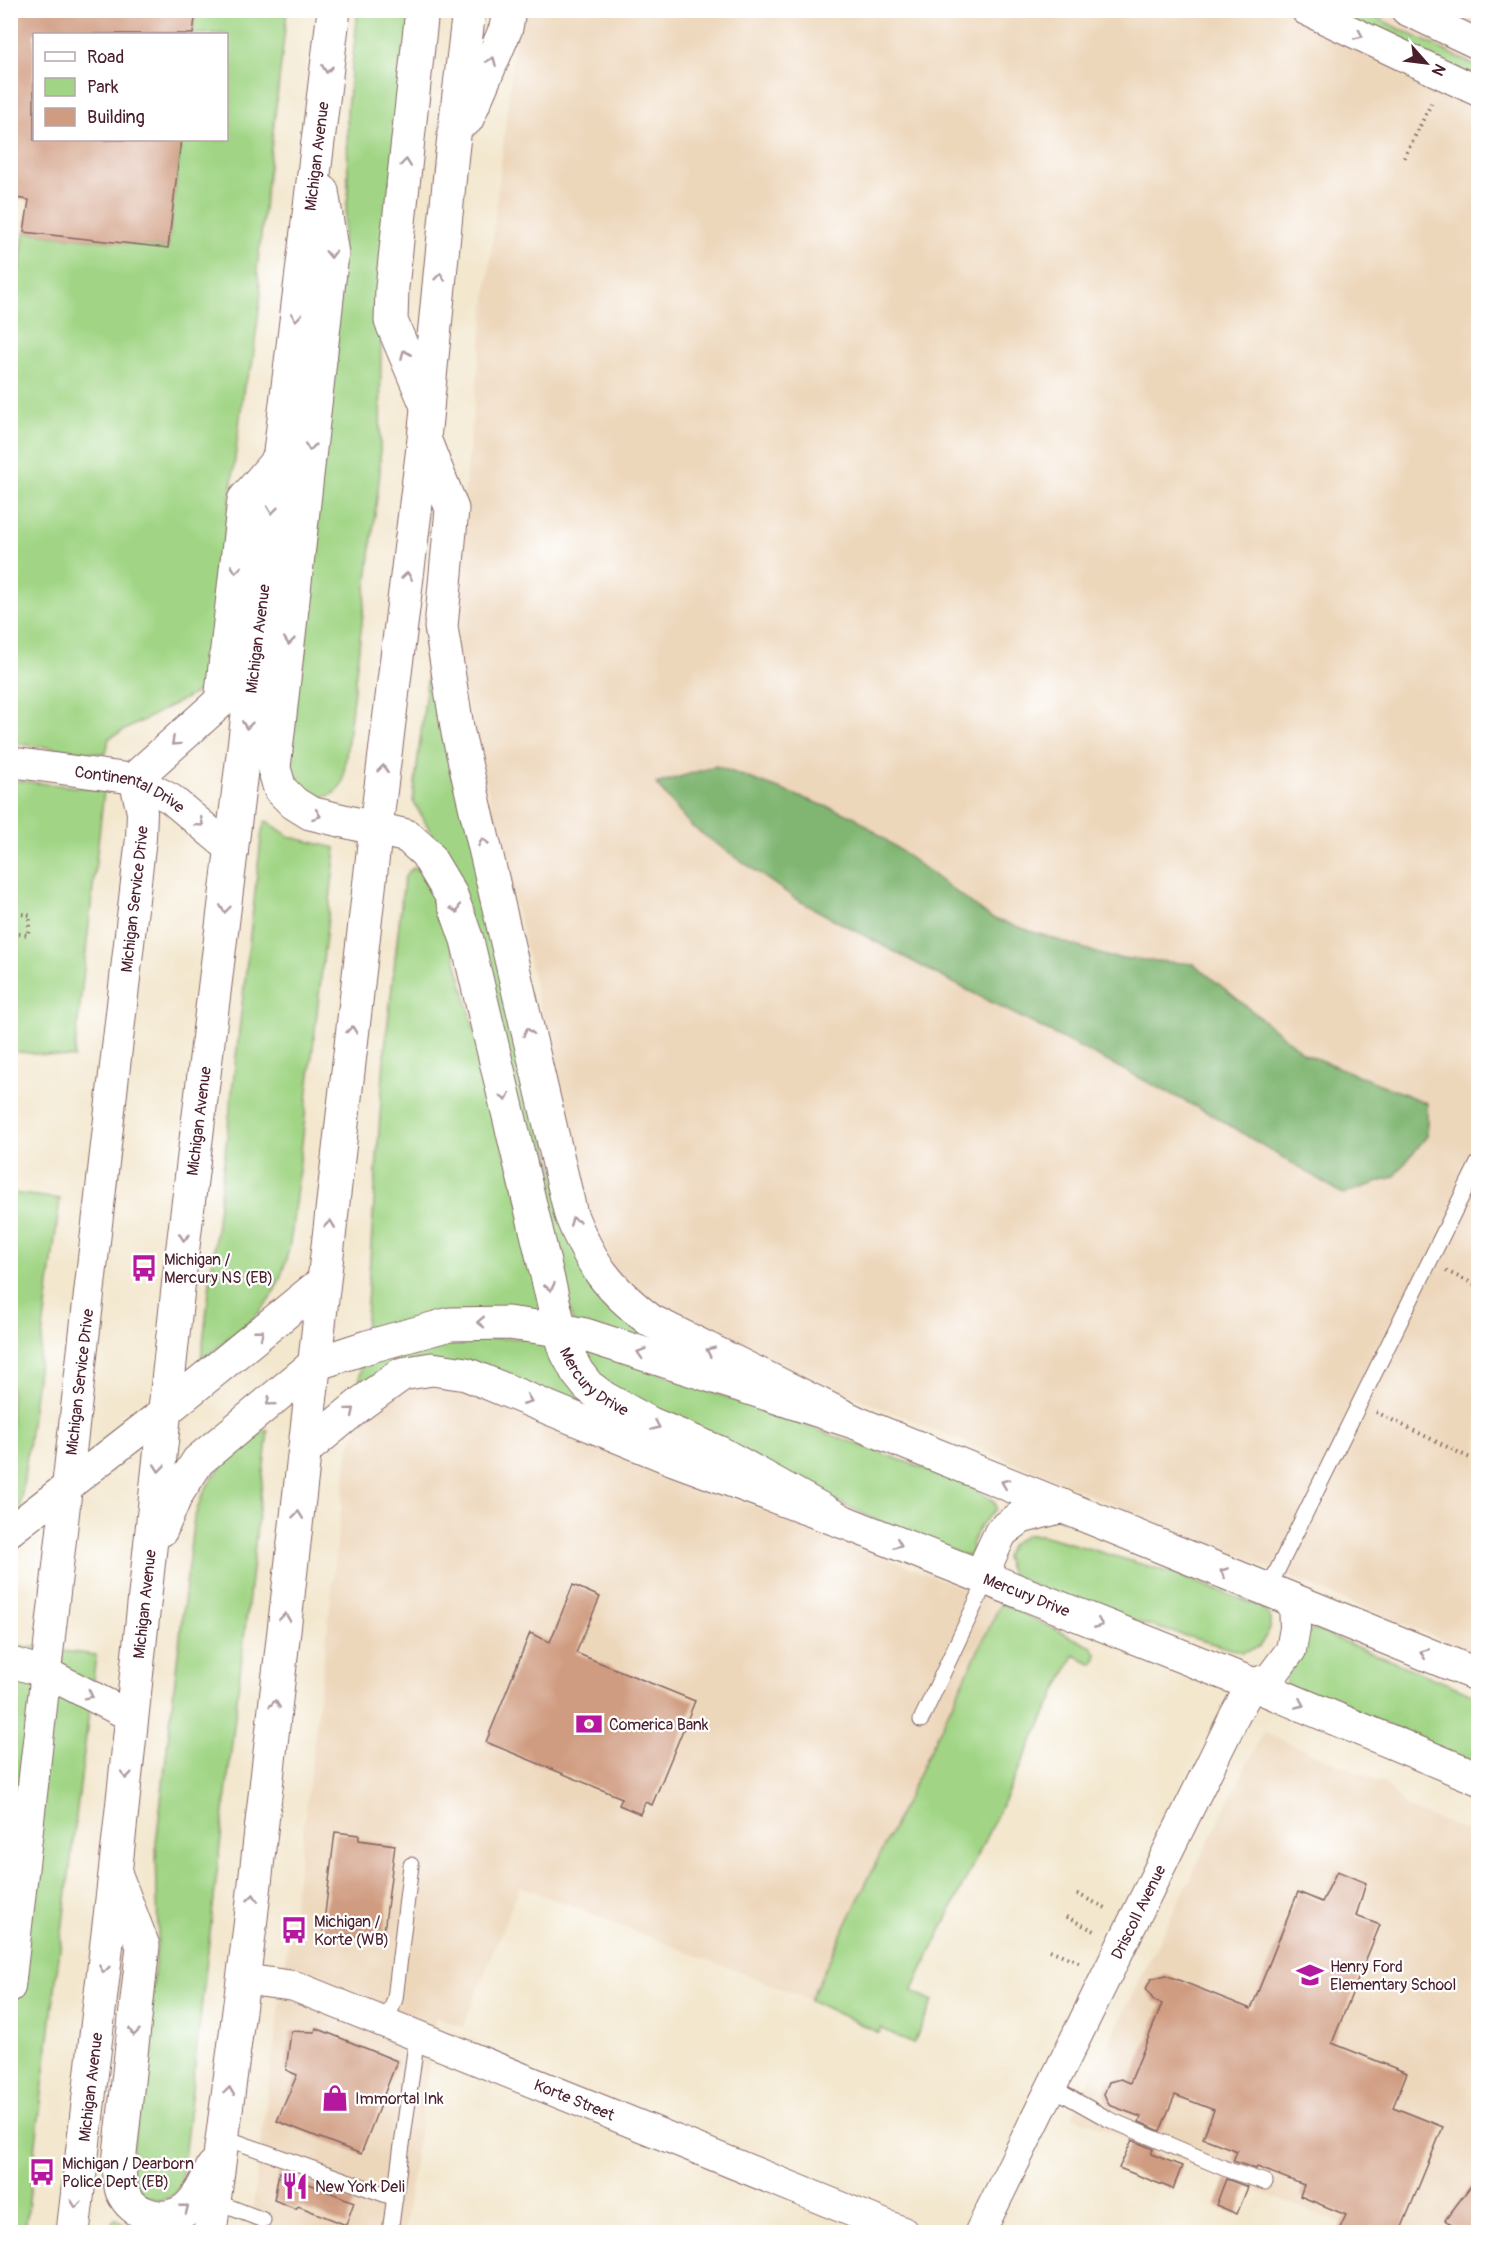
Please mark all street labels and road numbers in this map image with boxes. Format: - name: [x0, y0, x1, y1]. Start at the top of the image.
- street label: Michigan Avenue: [301, 100, 334, 212]
- street label: Michigan Avenue: [242, 583, 275, 695]
- street label: Continental Drive: [73, 762, 189, 817]
- street label: Michigan Service Drive: [117, 825, 152, 973]
- street label: Michigan Avenue: [183, 1065, 216, 1177]
- street label: Michigan Service Drive: [62, 1308, 98, 1456]
- street label: Mercury Drive: [555, 1344, 632, 1421]
- street label: Michigan Avenue: [129, 1548, 161, 1660]
- street label: Mercury Drive: [980, 1569, 1073, 1622]
- street label: Driscoll Avenue: [1107, 1862, 1171, 1963]
- street label: Michigan Avenue: [75, 2031, 107, 2143]
- street label: Korte Street: [531, 2075, 618, 2126]

